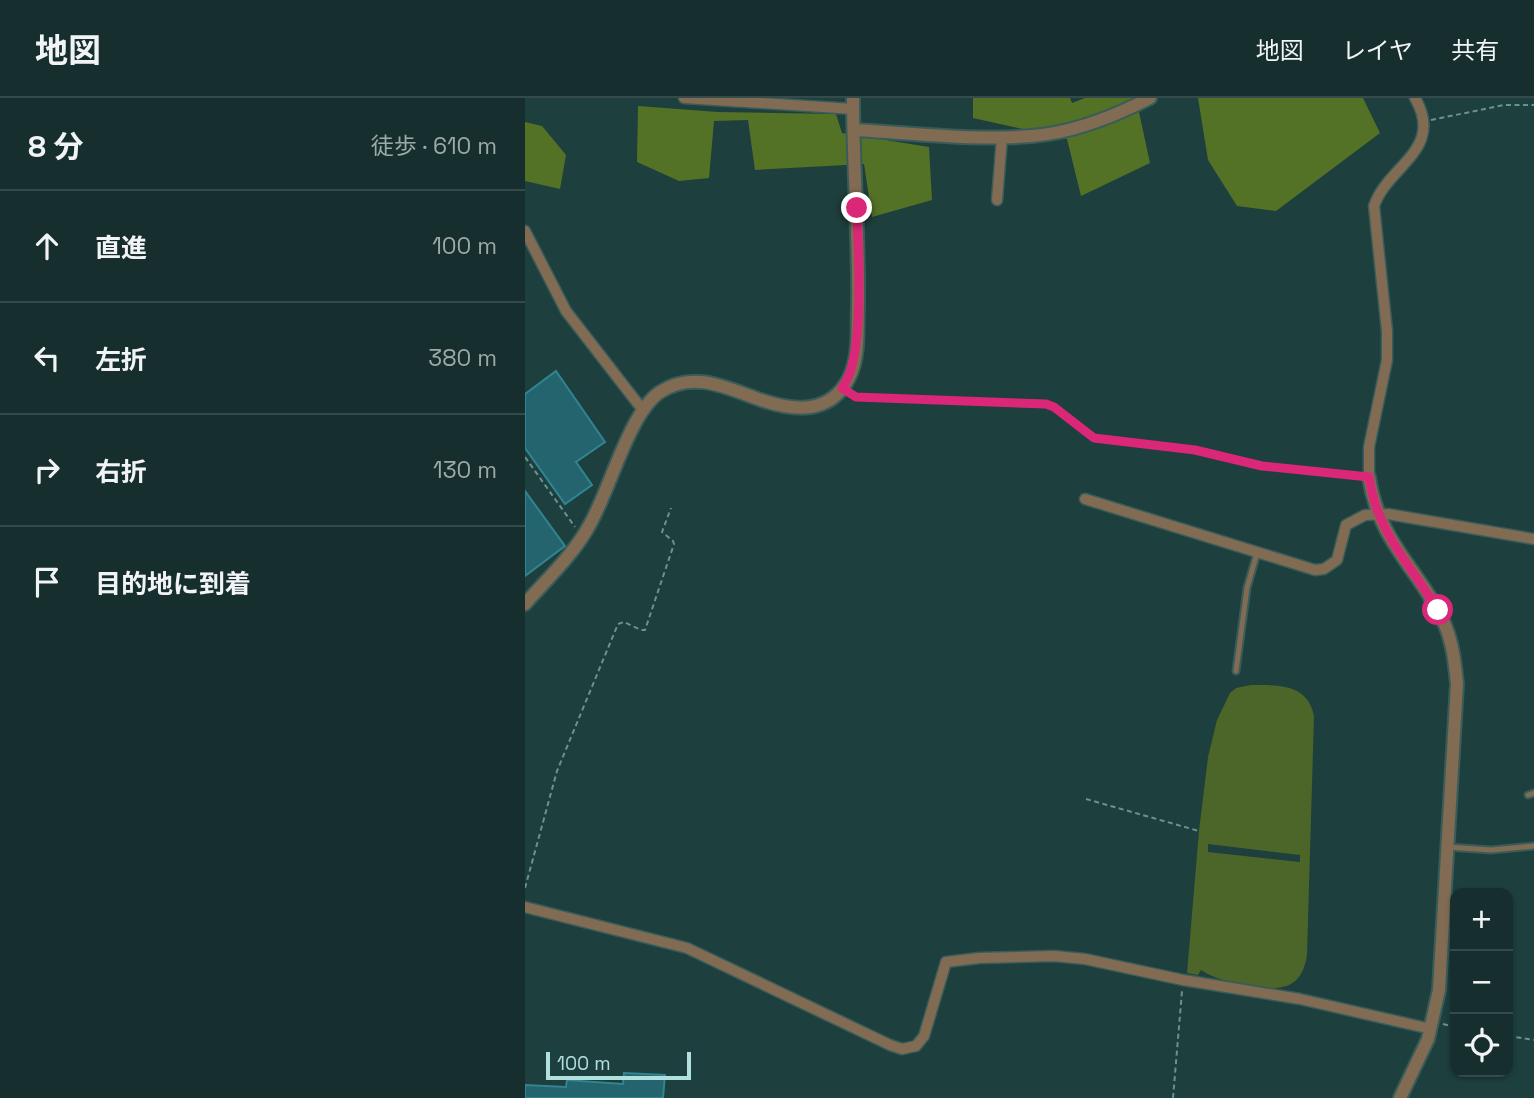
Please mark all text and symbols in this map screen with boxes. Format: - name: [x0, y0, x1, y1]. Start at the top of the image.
- text: 地図: [35, 30, 101, 72]
- text: 地図: [1256, 35, 1304, 66]
- text: レイヤ: [1342, 35, 1413, 66]
- text: 共有: [1451, 35, 1499, 66]
- text: 8 分: [28, 127, 84, 166]
- text: 徒歩 · 610 m: [371, 131, 497, 161]
- route end: [841, 192, 872, 223]
- icon: ahead: [28, 227, 66, 265]
- text: 直進: [95, 231, 147, 265]
- text: 100 m: [432, 231, 497, 261]
- icon: left: [28, 339, 66, 377]
- text: 左折: [95, 343, 147, 377]
- text: 380 m: [428, 343, 497, 373]
- icon: right: [28, 451, 66, 489]
- text: 右折: [95, 455, 147, 489]
- text: 130 m: [433, 455, 497, 485]
- icon: arrive: [28, 563, 66, 601]
- text: 目的地に到着: [95, 567, 251, 601]
- route start: [1422, 594, 1453, 625]
- map controls: [1450, 888, 1513, 1077]
- button: +: [1450, 888, 1513, 951]
- button: −: [1450, 951, 1513, 1014]
- button: locate: [1450, 1014, 1513, 1077]
- scale bar: [546, 1049, 691, 1081]
- text: 100 m: [557, 1051, 611, 1076]

